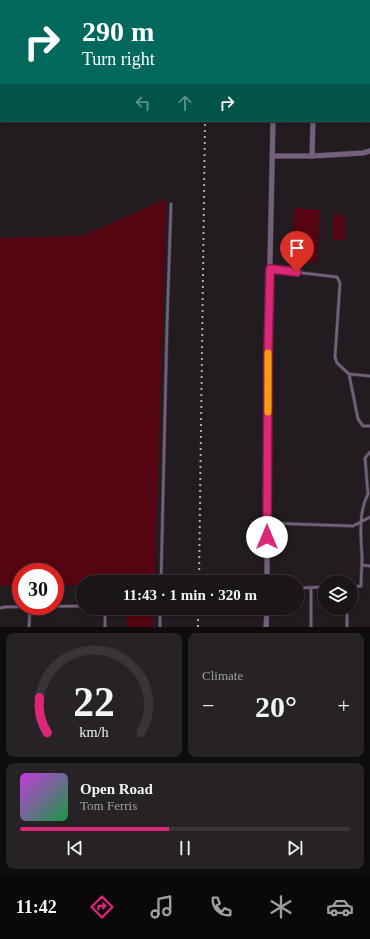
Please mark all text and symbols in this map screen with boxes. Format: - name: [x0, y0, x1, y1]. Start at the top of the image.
- icon: right: [16, 16, 68, 68]
- text: 290 m: [82, 16, 154, 47]
- text: Turn right: [82, 49, 155, 69]
- icon: left: [132, 92, 154, 114]
- icon: ahead: [174, 92, 196, 114]
- icon: right: [216, 92, 238, 114]
- pin: [280, 231, 314, 272]
- icon: arrive: [286, 237, 308, 259]
- position arrow: [246, 516, 288, 558]
- speed limit sign: 30: [12, 563, 64, 615]
- map controls: [318, 575, 358, 615]
- button: layers: [318, 575, 358, 615]
- text: 11:43 · 1 min · 320 m: [123, 587, 257, 603]
- text: Climate: [202, 668, 243, 683]
- text: 22: [73, 679, 115, 725]
- text: 20°: [255, 690, 297, 723]
- text: −: [202, 693, 214, 718]
- text: +: [338, 693, 350, 718]
- text: km/h: [79, 724, 109, 740]
- text: Open Road: [80, 781, 153, 797]
- text: Tom Ferris: [80, 798, 137, 813]
- icon: previous: [64, 837, 86, 859]
- icon: pause: [174, 837, 196, 859]
- icon: next: [284, 837, 306, 859]
- icon: directions: [88, 893, 116, 921]
- icon: music: [148, 893, 176, 921]
- icon: phone: [207, 893, 235, 921]
- icon: climate: [267, 893, 295, 921]
- icon: car: [326, 893, 354, 921]
- text: 11:42: [16, 897, 57, 917]

